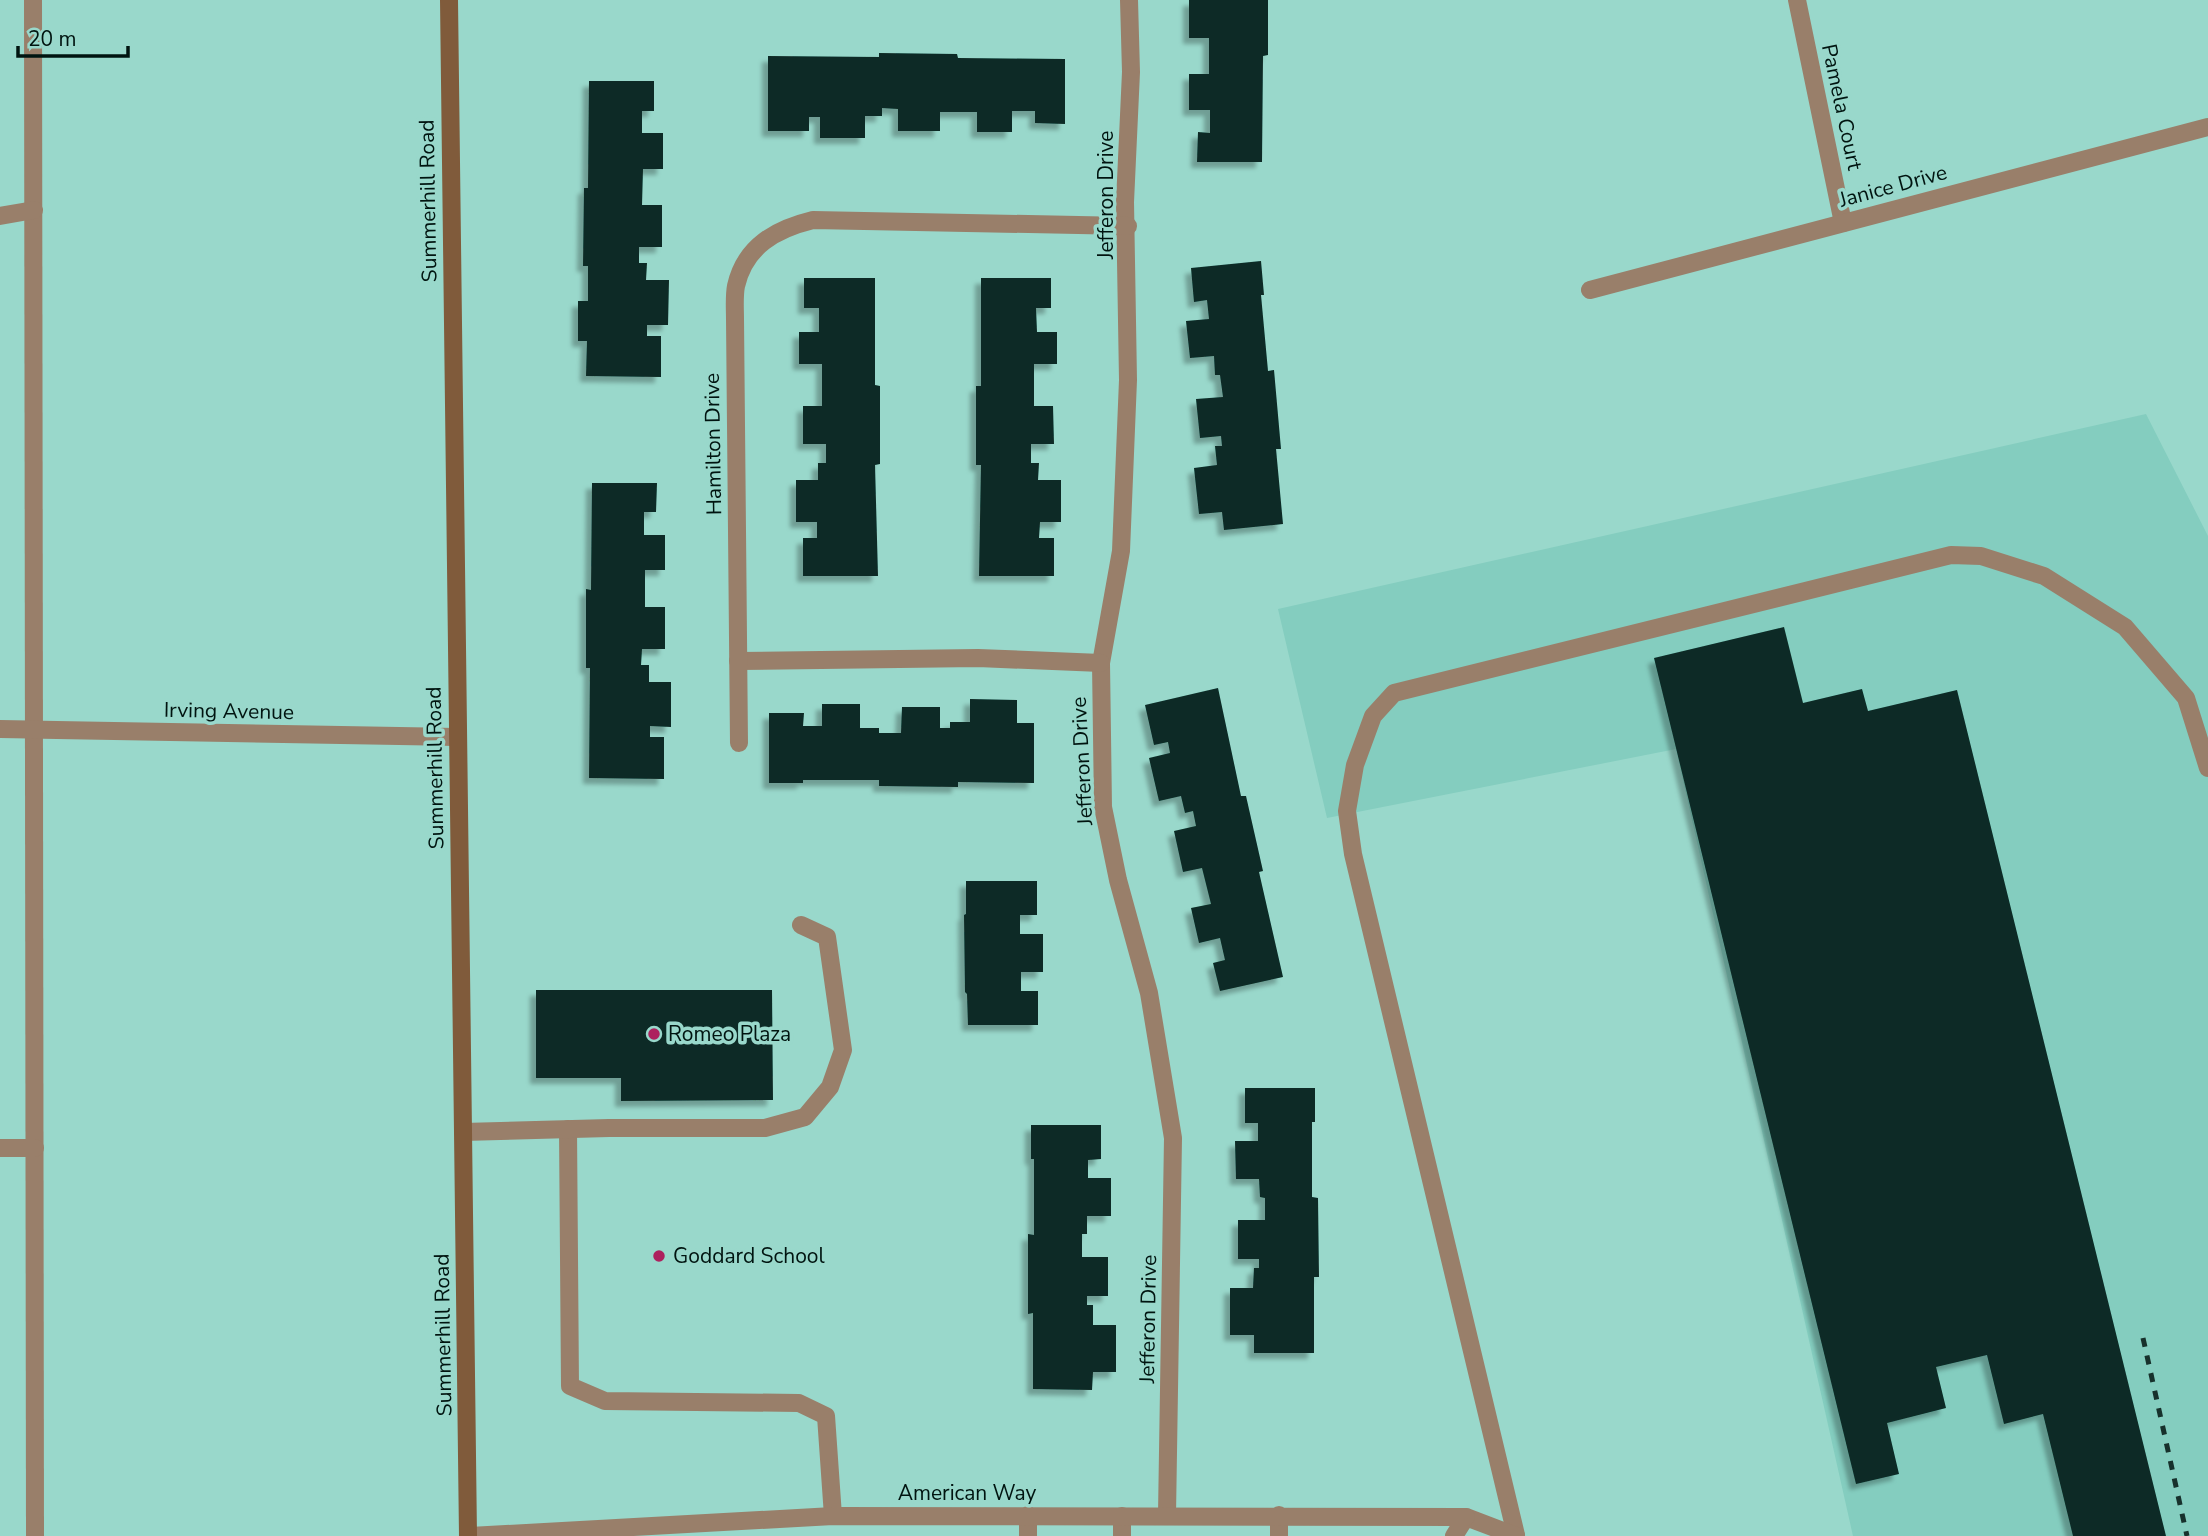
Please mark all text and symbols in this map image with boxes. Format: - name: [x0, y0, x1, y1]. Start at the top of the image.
- scale bar: [18, 14, 128, 58]
- text: 20 m: [28, 25, 77, 53]
- street label: Pamela Court: [1815, 41, 1869, 173]
- street label: Summerhill Road: [413, 119, 443, 283]
- street label: Jefferon Drive: [1092, 131, 1120, 260]
- street label: Janice Drive: [1835, 158, 1950, 214]
- street label: Hamilton Drive: [698, 373, 728, 515]
- street label: Summerhill Road: [420, 686, 450, 850]
- street label: Irving Avenue: [164, 696, 294, 726]
- street label: Jefferon Drive: [1065, 696, 1099, 827]
- place label: Romeo Plaza: [668, 1020, 791, 1048]
- marker: Romeo Plaza: [646, 1026, 662, 1042]
- place label: Goddard School: [673, 1242, 825, 1270]
- marker: Goddard School: [651, 1248, 667, 1264]
- street label: Summerhill Road: [428, 1253, 458, 1417]
- street label: Jefferon Drive: [1133, 1254, 1163, 1385]
- street label: American Way: [898, 1479, 1037, 1507]

